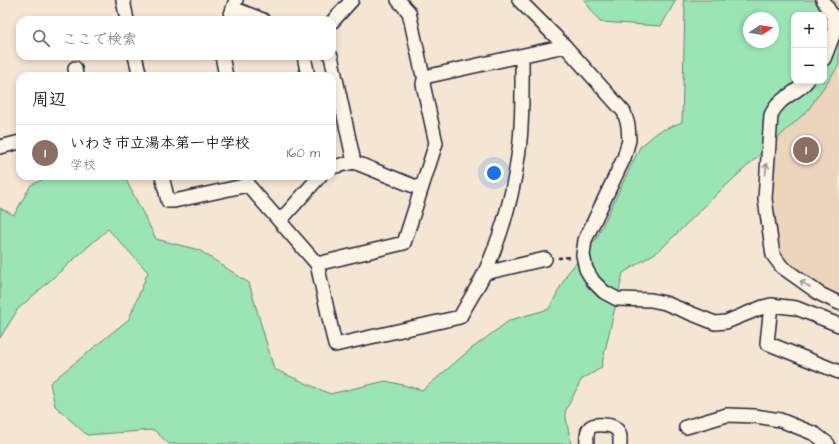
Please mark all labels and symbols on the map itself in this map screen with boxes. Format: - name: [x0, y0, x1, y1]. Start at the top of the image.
- north arrow: [743, 12, 779, 48]
- pin: 1: [793, 135, 819, 165]
- your location: [484, 163, 504, 183]
- one-way arrow: [763, 163, 770, 176]
- one-way arrow: [800, 280, 811, 288]

